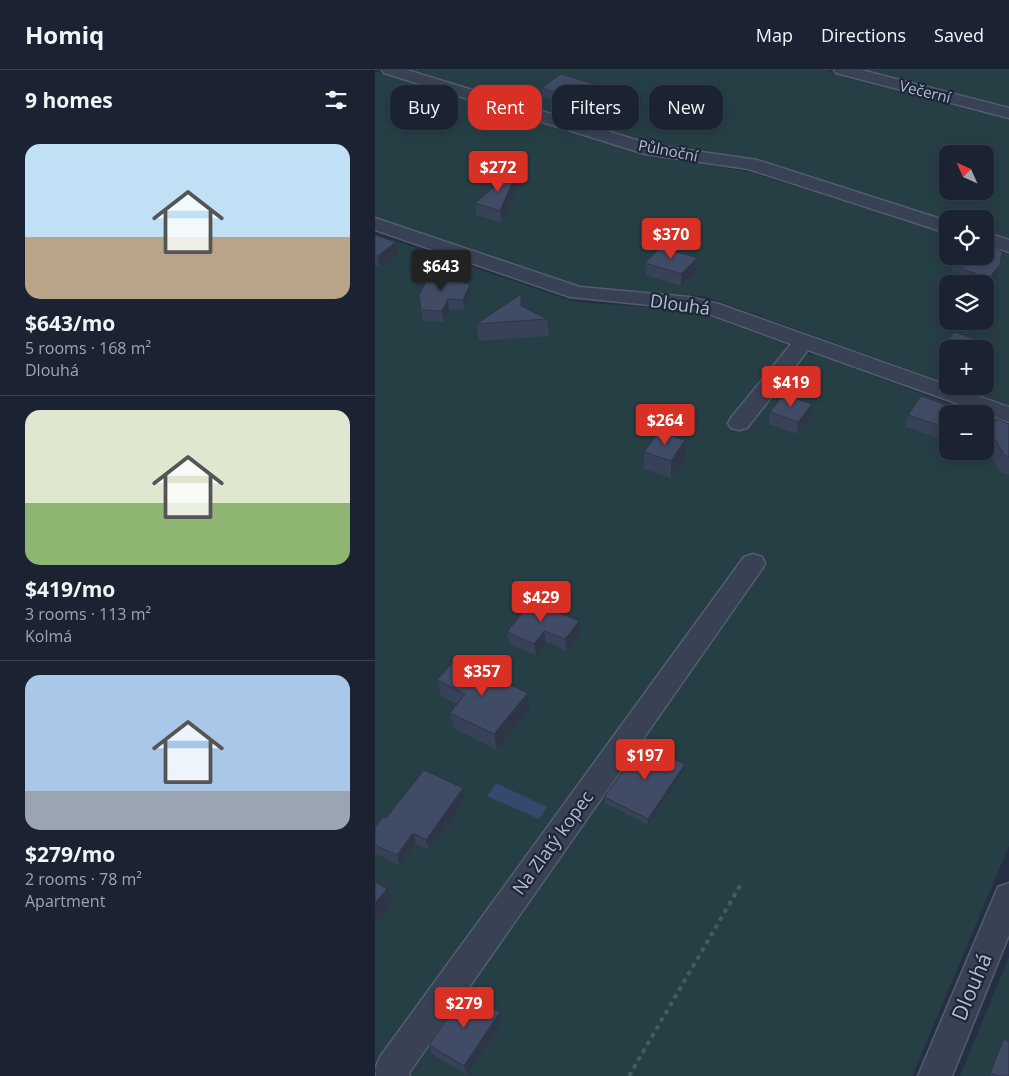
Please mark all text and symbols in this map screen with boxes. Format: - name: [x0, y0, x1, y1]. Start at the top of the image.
- text: Homiq: [25, 18, 104, 51]
- text: Map: [756, 23, 793, 47]
- text: Directions: [821, 23, 906, 47]
- text: Saved: [934, 23, 984, 47]
- street label: Večerní: [898, 75, 954, 107]
- chip: Buy: [390, 85, 458, 130]
- chip: Rent: [468, 85, 542, 130]
- chip: Filters: [552, 85, 639, 130]
- chip: New: [649, 85, 723, 130]
- text: 9 homes: [25, 86, 113, 114]
- icon: filters: [322, 86, 350, 114]
- street label: Půlnoční: [637, 134, 701, 166]
- north arrow: [939, 145, 994, 200]
- map controls: [939, 145, 994, 460]
- pin: $272: [468, 150, 528, 193]
- text: $272: [480, 156, 516, 178]
- icon: home: [143, 177, 233, 267]
- button: locate: [939, 210, 994, 265]
- pin: $370: [641, 218, 701, 260]
- text: $370: [653, 223, 689, 245]
- pin: $643: [411, 250, 471, 292]
- text: $643: [423, 255, 459, 277]
- button: layers: [939, 275, 994, 330]
- street label: Dlouhá: [649, 288, 712, 320]
- text: $643/mo: [25, 309, 115, 337]
- text: 5 rooms · 168 m²: [25, 337, 151, 359]
- button: +: [939, 340, 994, 395]
- text: Dlouhá: [25, 359, 79, 381]
- pin: $419: [761, 366, 821, 408]
- text: $419: [773, 371, 809, 393]
- pin: $264: [635, 404, 695, 446]
- button: −: [939, 405, 994, 460]
- text: $264: [647, 409, 683, 431]
- icon: home: [143, 442, 233, 532]
- text: $419/mo: [25, 575, 115, 603]
- pin: $429: [511, 580, 571, 623]
- text: $429: [523, 586, 559, 608]
- text: 3 rooms · 113 m²: [25, 603, 151, 625]
- text: Kolmá: [25, 625, 72, 647]
- pin: $357: [452, 654, 512, 697]
- text: $357: [464, 660, 500, 682]
- icon: home: [143, 707, 233, 797]
- pin: $197: [615, 738, 675, 781]
- text: $197: [627, 744, 663, 766]
- street label: Na Zlatý kopec: [506, 785, 598, 899]
- text: $279/mo: [25, 840, 115, 868]
- text: 2 rooms · 78 m²: [25, 868, 142, 890]
- text: Apartment: [25, 890, 105, 912]
- street label: Dlouhá: [944, 949, 998, 1025]
- pin: $279: [434, 986, 494, 1029]
- text: $279: [446, 992, 482, 1014]

